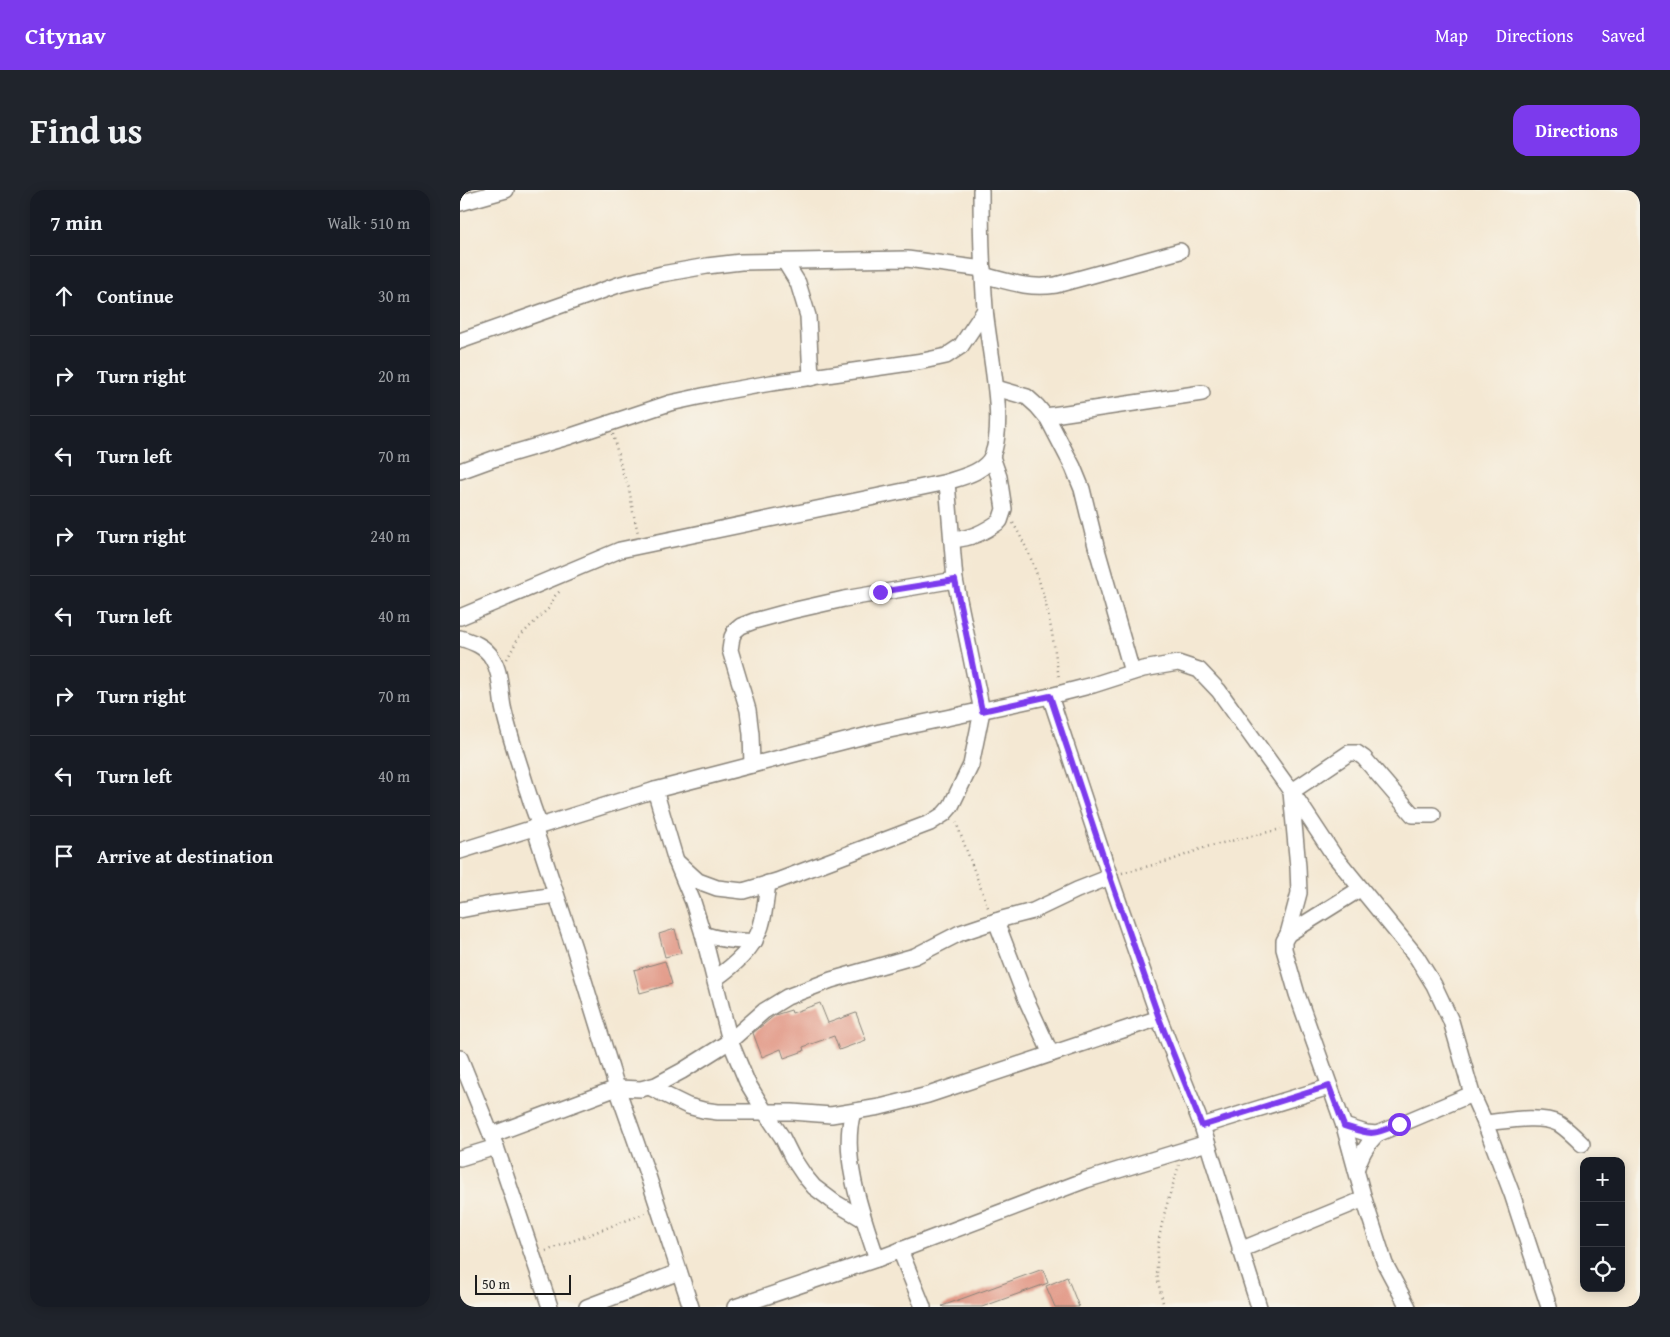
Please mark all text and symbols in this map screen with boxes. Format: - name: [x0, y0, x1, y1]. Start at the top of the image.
- text: Citynav: [25, 18, 106, 53]
- text: Map: [1435, 22, 1468, 49]
- text: Directions: [1496, 22, 1573, 49]
- text: Saved: [1601, 22, 1645, 49]
- text: Find us: [30, 105, 143, 156]
- button: Directions: [1513, 105, 1640, 156]
- text: 7 min: [50, 207, 102, 238]
- text: Walk · 510 m: [327, 211, 410, 235]
- icon: ahead: [50, 282, 78, 310]
- text: Continue: [97, 282, 174, 310]
- text: 30 m: [378, 284, 410, 308]
- icon: right: [50, 362, 78, 390]
- text: Turn right: [97, 362, 186, 390]
- text: 20 m: [378, 364, 410, 388]
- icon: left: [50, 442, 78, 470]
- text: Turn left: [97, 442, 172, 470]
- text: 70 m: [378, 444, 410, 468]
- icon: right: [50, 522, 78, 550]
- text: Turn right: [97, 522, 186, 550]
- text: 240 m: [370, 524, 410, 548]
- route end: [869, 581, 892, 604]
- icon: left: [50, 602, 78, 630]
- text: Turn left: [97, 602, 172, 630]
- text: 40 m: [378, 604, 410, 628]
- icon: right: [50, 682, 78, 710]
- text: Turn right: [97, 682, 186, 710]
- text: 70 m: [378, 684, 410, 708]
- icon: left: [50, 762, 78, 790]
- text: Turn left: [97, 762, 172, 790]
- text: 40 m: [378, 764, 410, 788]
- icon: arrive: [50, 842, 78, 870]
- text: Arrive at destination: [97, 842, 273, 870]
- route start: [1388, 1113, 1411, 1136]
- map controls: [1580, 1157, 1625, 1292]
- button: +: [1580, 1157, 1625, 1202]
- button: −: [1580, 1202, 1625, 1247]
- button: locate: [1580, 1247, 1625, 1292]
- scale bar: [475, 1272, 571, 1295]
- text: 50 m: [482, 1274, 510, 1294]

